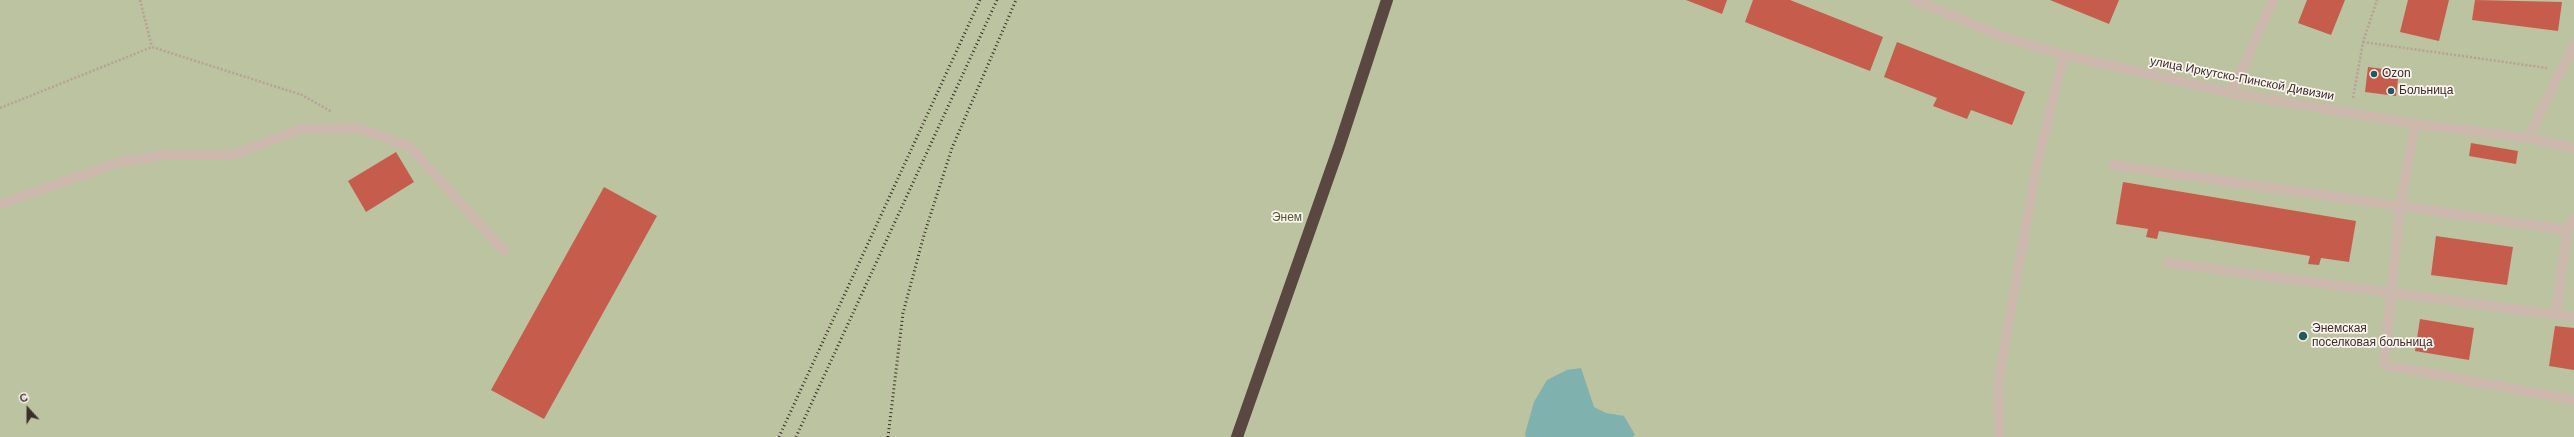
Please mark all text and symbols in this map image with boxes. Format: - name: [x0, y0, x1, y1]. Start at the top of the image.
- street label: улица Иркутско-Пинской Дивизии: [2149, 54, 2335, 104]
- place label: Ozon: [2382, 67, 2411, 81]
- marker: Ozon: [2369, 69, 2379, 79]
- place label: Больница: [2399, 84, 2453, 98]
- marker: Больница: [2386, 86, 2396, 96]
- park label: Энем: [1272, 211, 1302, 225]
- place label: Энемская поселковая больница: [2312, 322, 2433, 350]
- marker: Энемская поселковая больница: [2297, 330, 2309, 342]
- north arrow: [8, 389, 48, 429]
- text: С: [18, 391, 30, 405]

